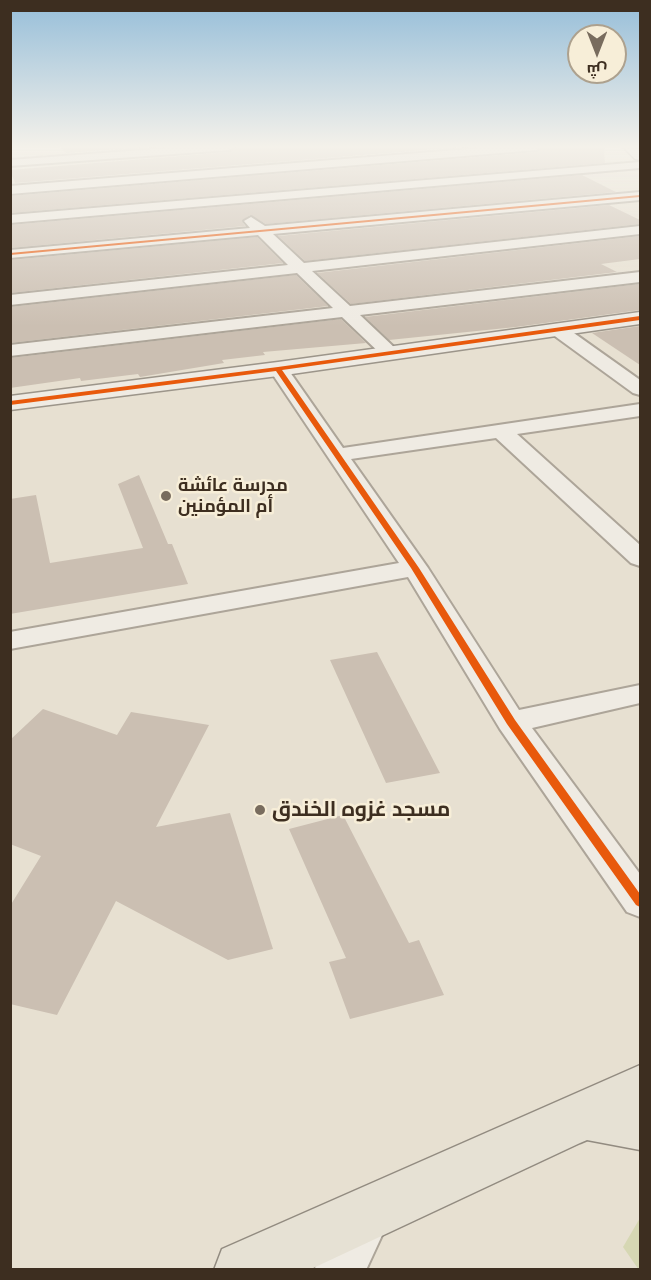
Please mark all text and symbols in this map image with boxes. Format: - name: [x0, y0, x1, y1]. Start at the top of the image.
- north arrow: [567, 24, 627, 84]
- text: ش: [587, 61, 607, 80]
- place label: مدرسة عائشة أم المؤمنين: [178, 475, 288, 518]
- marker: مدرسة عائشة أم المؤمنين: [159, 489, 173, 503]
- place label: مسجد غزوه الخندق: [272, 797, 450, 823]
- marker: مسجد غزوه الخندق: [253, 803, 267, 817]

